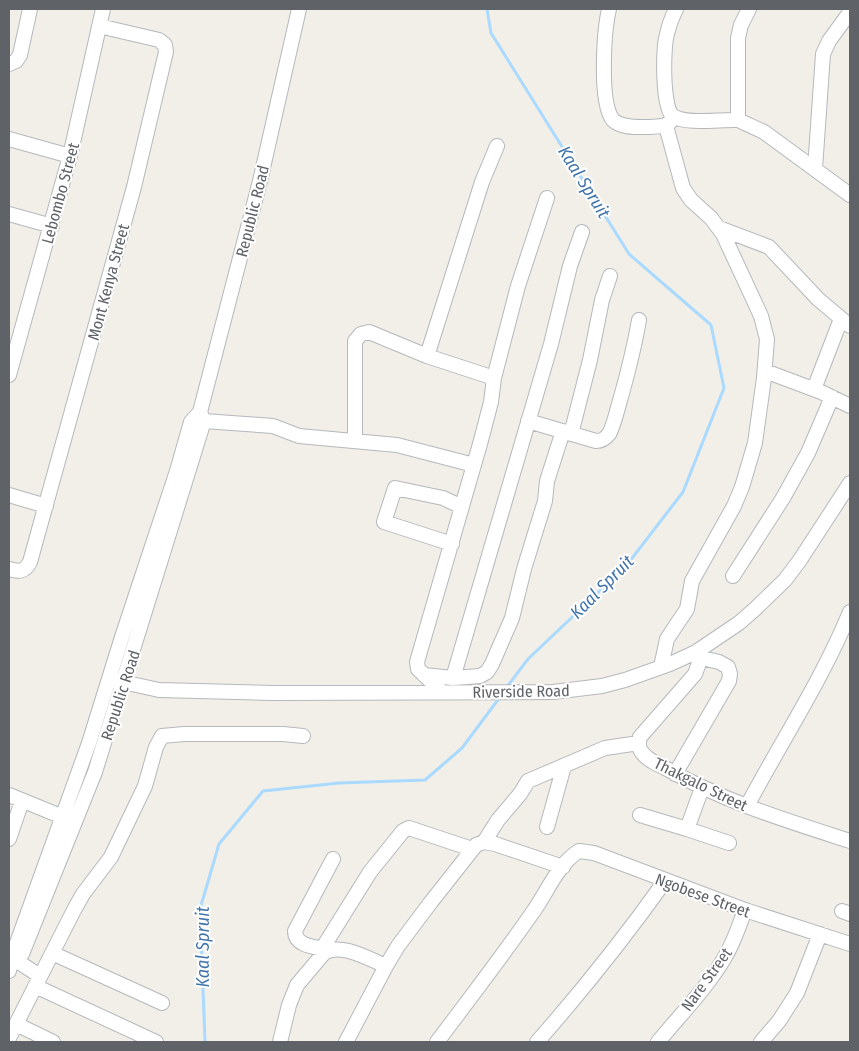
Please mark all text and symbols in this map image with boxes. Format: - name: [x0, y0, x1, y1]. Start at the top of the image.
- street label: Lebombo Street: [38, 140, 83, 246]
- water label: Kaal Spruit: [553, 142, 615, 222]
- street label: Republic Road: [232, 163, 273, 259]
- street label: Mont Kenya Street: [84, 221, 133, 342]
- water label: Kaal Spruit: [566, 550, 639, 623]
- street label: Republic Road: [97, 648, 144, 743]
- street label: Riverside Road: [472, 681, 570, 702]
- street label: Thakgalo Street: [651, 754, 751, 816]
- street label: Ngobese Street: [653, 870, 754, 922]
- water label: Kaal Spruit: [192, 906, 214, 988]
- street label: Nare Street: [677, 943, 736, 1015]

